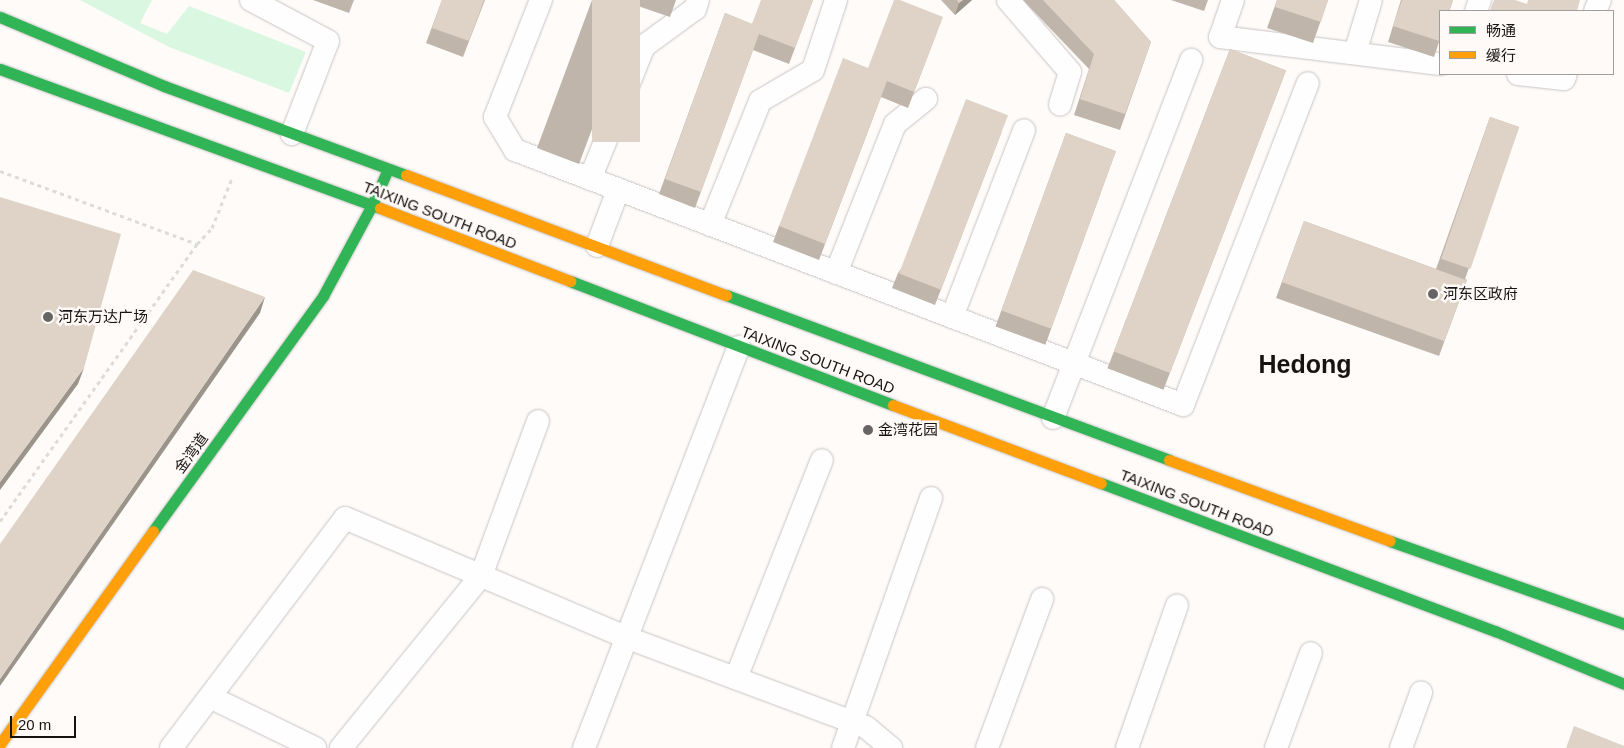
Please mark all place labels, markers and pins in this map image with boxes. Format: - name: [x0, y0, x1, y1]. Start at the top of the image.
- place label: 河东区政府: [1443, 285, 1518, 303]
- marker: 河东区政府: [1427, 288, 1439, 300]
- place label: 河东万达广场: [58, 308, 148, 326]
- marker: 河东万达广场: [42, 311, 54, 323]
- place label: 金湾花园: [878, 421, 938, 439]
- marker: 金湾花园: [862, 424, 874, 436]

